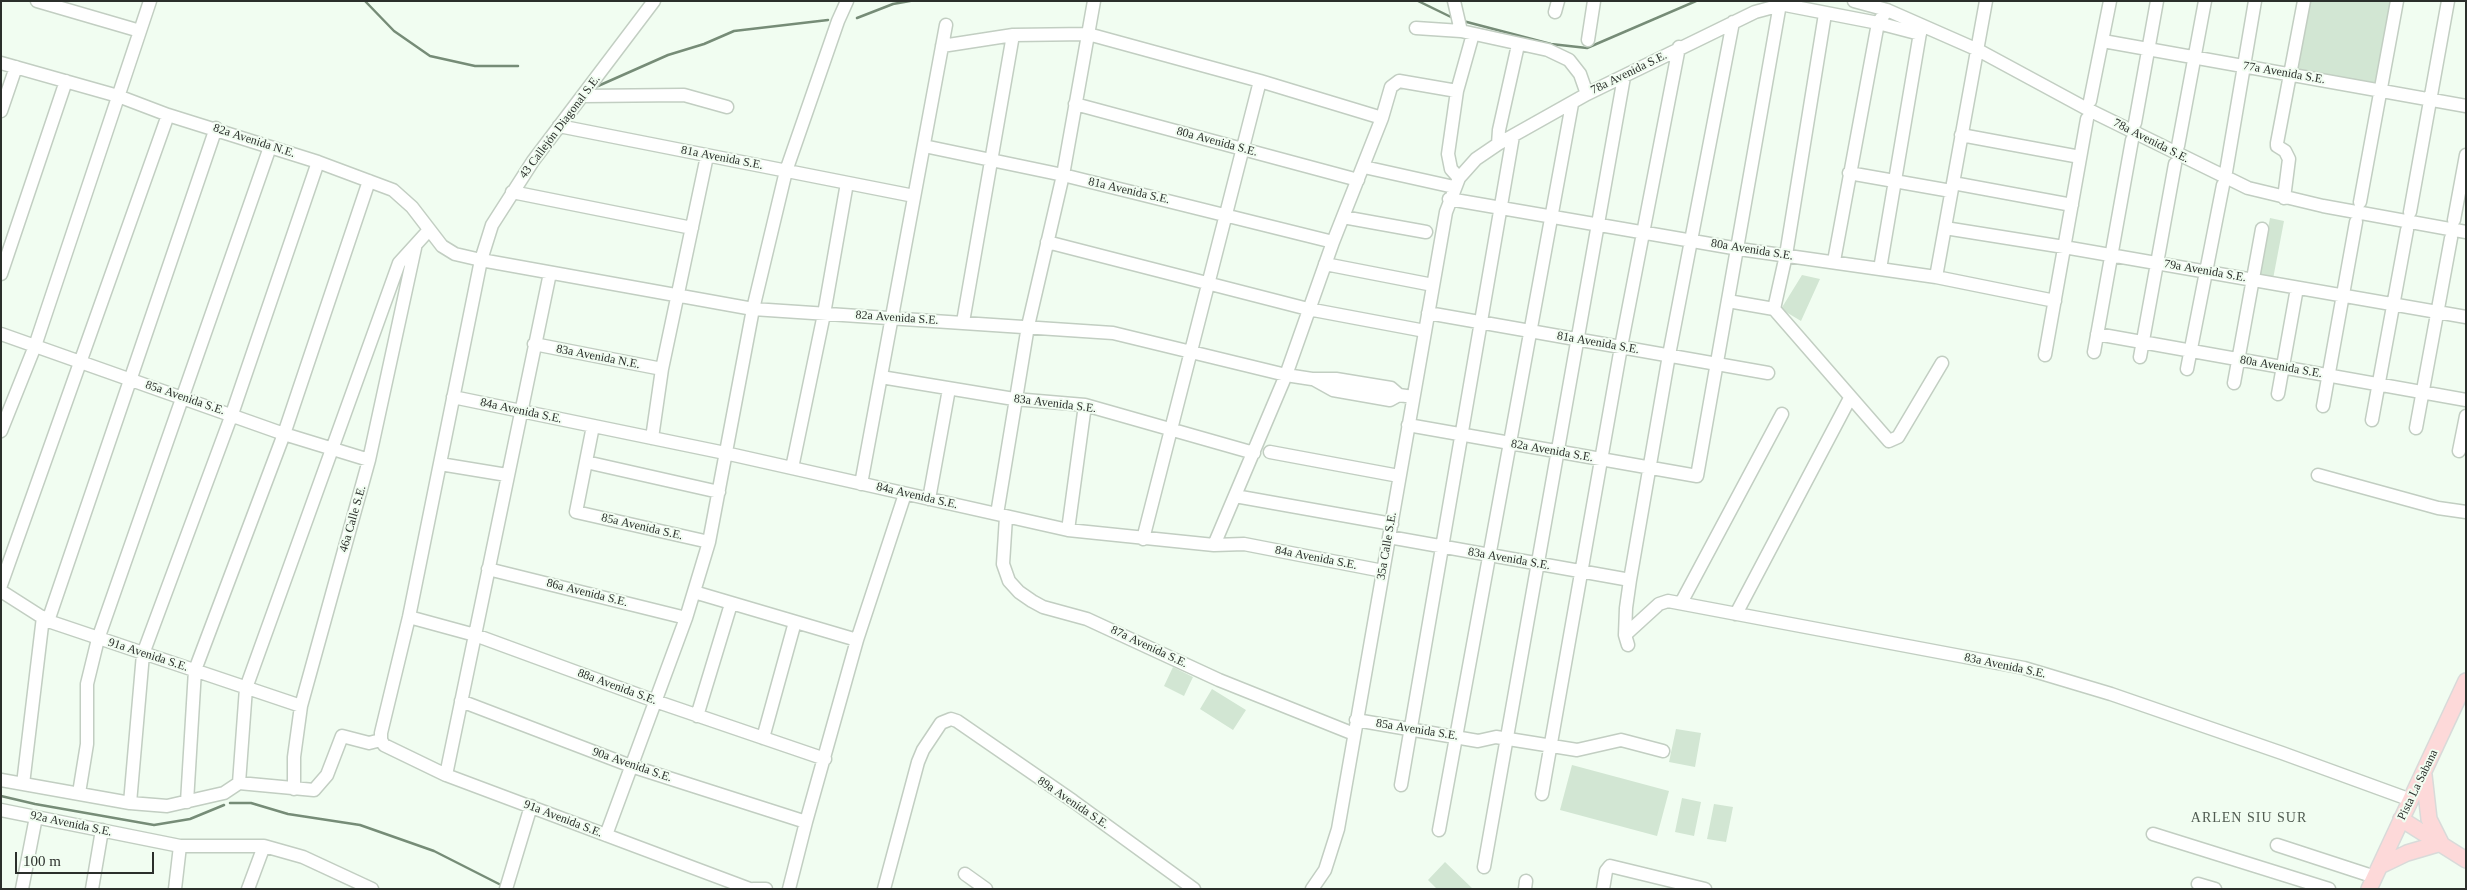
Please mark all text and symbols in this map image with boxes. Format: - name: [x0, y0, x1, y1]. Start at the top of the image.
- street label: 78a Avenida S.E.: [1589, 48, 1669, 98]
- street label: 77a Avenida S.E.: [2242, 59, 2326, 87]
- street label: 43 Callejón Diagonal S.E.: [516, 72, 604, 182]
- street label: 78a Avenida S.E.: [2111, 116, 2191, 166]
- street label: 82a Avenida N.E.: [211, 121, 297, 161]
- street label: 80a Avenida S.E.: [1175, 124, 1259, 160]
- street label: 81a Avenida S.E.: [680, 143, 764, 173]
- street label: 81a Avenida S.E.: [1087, 175, 1171, 207]
- street label: 80a Avenida S.E.: [1710, 236, 1794, 264]
- street label: 79a Avenida S.E.: [2163, 257, 2247, 285]
- street label: 82a Avenida S.E.: [855, 308, 939, 328]
- street label: 81a Avenida S.E.: [1556, 329, 1640, 357]
- street label: 83a Avenida N.E.: [555, 342, 641, 372]
- street label: 80a Avenida S.E.: [2239, 353, 2323, 381]
- street label: 85a Avenida S.E.: [143, 378, 227, 418]
- street label: 83a Avenida S.E.: [1013, 392, 1097, 416]
- street label: 84a Avenida S.E.: [479, 395, 563, 427]
- street label: 82a Avenida S.E.: [1510, 437, 1594, 465]
- street label: 84a Avenida S.E.: [875, 480, 959, 512]
- street label: 46a Calle S.E.: [337, 484, 369, 554]
- street label: 85a Avenida S.E.: [600, 511, 684, 543]
- street label: 35a Calle S.E.: [1374, 511, 1400, 581]
- street label: 84a Avenida S.E.: [1274, 543, 1358, 573]
- street label: 83a Avenida S.E.: [1467, 545, 1551, 573]
- street label: 86a Avenida S.E.: [545, 576, 629, 610]
- street label: 87a Avenida S.E.: [1108, 623, 1190, 671]
- street label: 91a Avenida S.E.: [106, 635, 190, 675]
- street label: 83a Avenida S.E.: [1963, 650, 2047, 682]
- street label: 88a Avenida S.E.: [575, 666, 659, 708]
- street label: 85a Avenida S.E.: [1375, 716, 1459, 744]
- street label: 90a Avenida S.E.: [590, 745, 674, 785]
- street label: Pista La Sabana: [2395, 747, 2441, 823]
- street label: 89a Avenida S.E.: [1035, 774, 1111, 832]
- street label: 91a Avenida S.E.: [522, 797, 604, 841]
- street label: 92a Avenida S.E.: [29, 808, 113, 840]
- district label: ARLEN SIU SUR: [2189, 810, 2309, 826]
- scale bar: [18, 842, 156, 874]
- text: 100 m: [23, 853, 61, 869]

